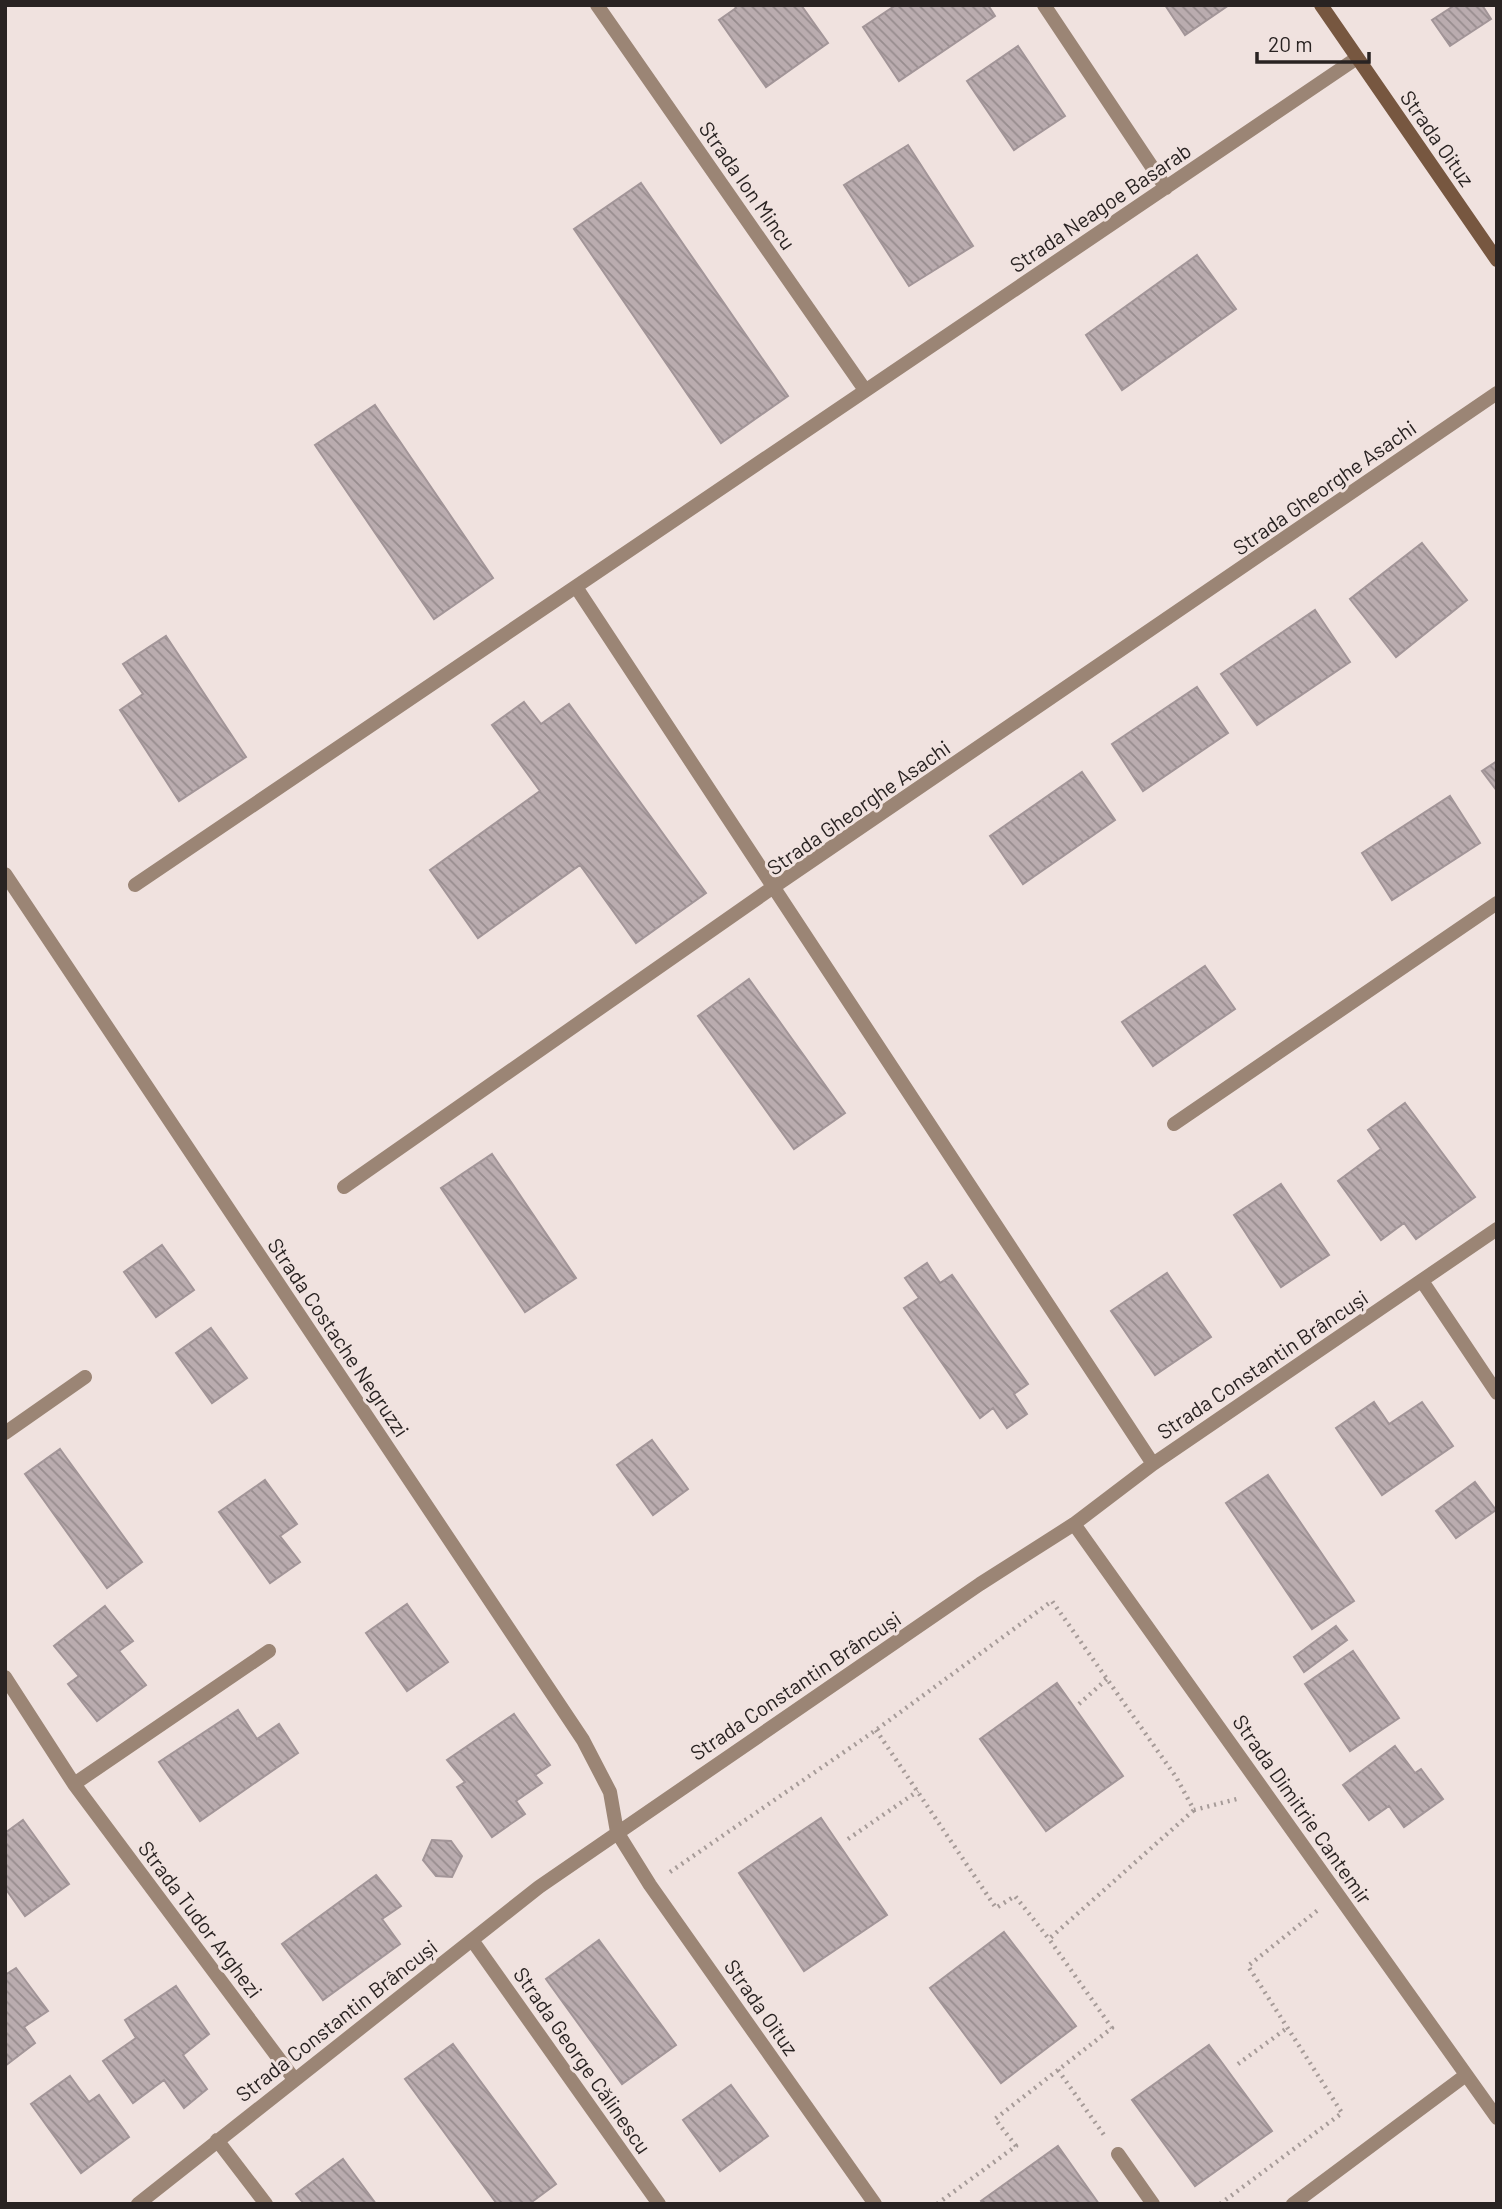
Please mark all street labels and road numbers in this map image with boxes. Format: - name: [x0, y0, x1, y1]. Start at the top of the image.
- street label: Strada Oituz: [1396, 85, 1480, 191]
- street label: Strada Ion Mincu: [695, 116, 801, 254]
- street label: Strada Neagoe Basarab: [1005, 137, 1195, 277]
- street label: Strada Gheorghe Asachi: [1228, 414, 1420, 560]
- street label: Strada Gheorghe Asachi: [762, 734, 954, 880]
- street label: Strada Costache Negruzzi: [263, 1233, 415, 1441]
- street label: Strada Constantin Brâncuși: [1152, 1284, 1372, 1444]
- street label: Strada Constantin Brâncuși: [685, 1605, 905, 1765]
- street label: Strada Dimitrie Cantemir: [1228, 1710, 1378, 1909]
- street label: Strada Tudor Arghezi: [134, 1836, 268, 2002]
- street label: Strada Constantin Brâncuși: [230, 1934, 442, 2106]
- street label: Strada Oituz: [720, 1954, 804, 2060]
- street label: Strada George Călinescu: [509, 1962, 657, 2158]

